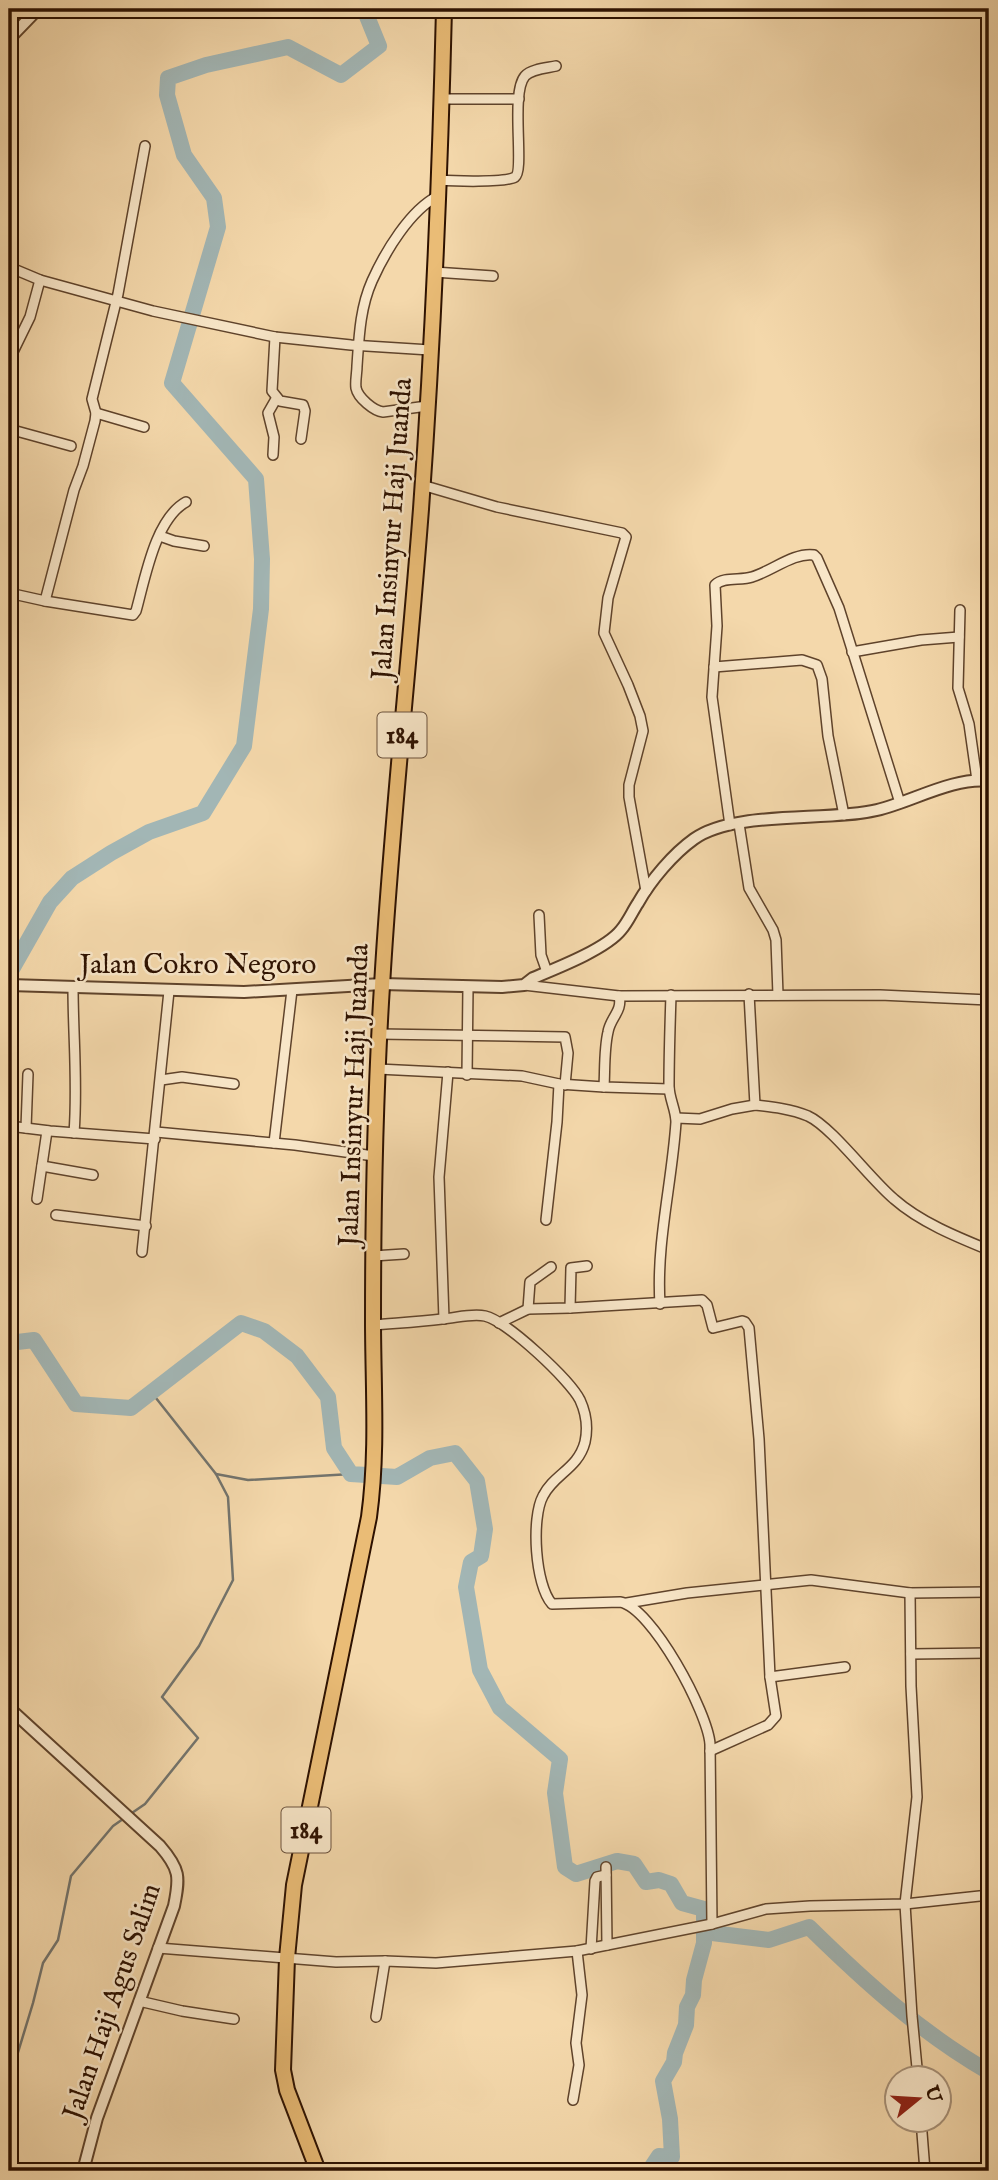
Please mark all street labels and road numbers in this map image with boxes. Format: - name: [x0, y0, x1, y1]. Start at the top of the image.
- street label: Jalan Insinyur Haji Juanda: [365, 376, 421, 684]
- road number: 184: [378, 712, 426, 758]
- street label: Jalan Insinyur Haji Juanda: [332, 942, 378, 1250]
- street label: Jalan Cokro Negoro: [77, 948, 316, 983]
- road number: 184: [282, 1808, 330, 1853]
- street label: Jalan Haji Agus Salim: [55, 1879, 170, 2128]

